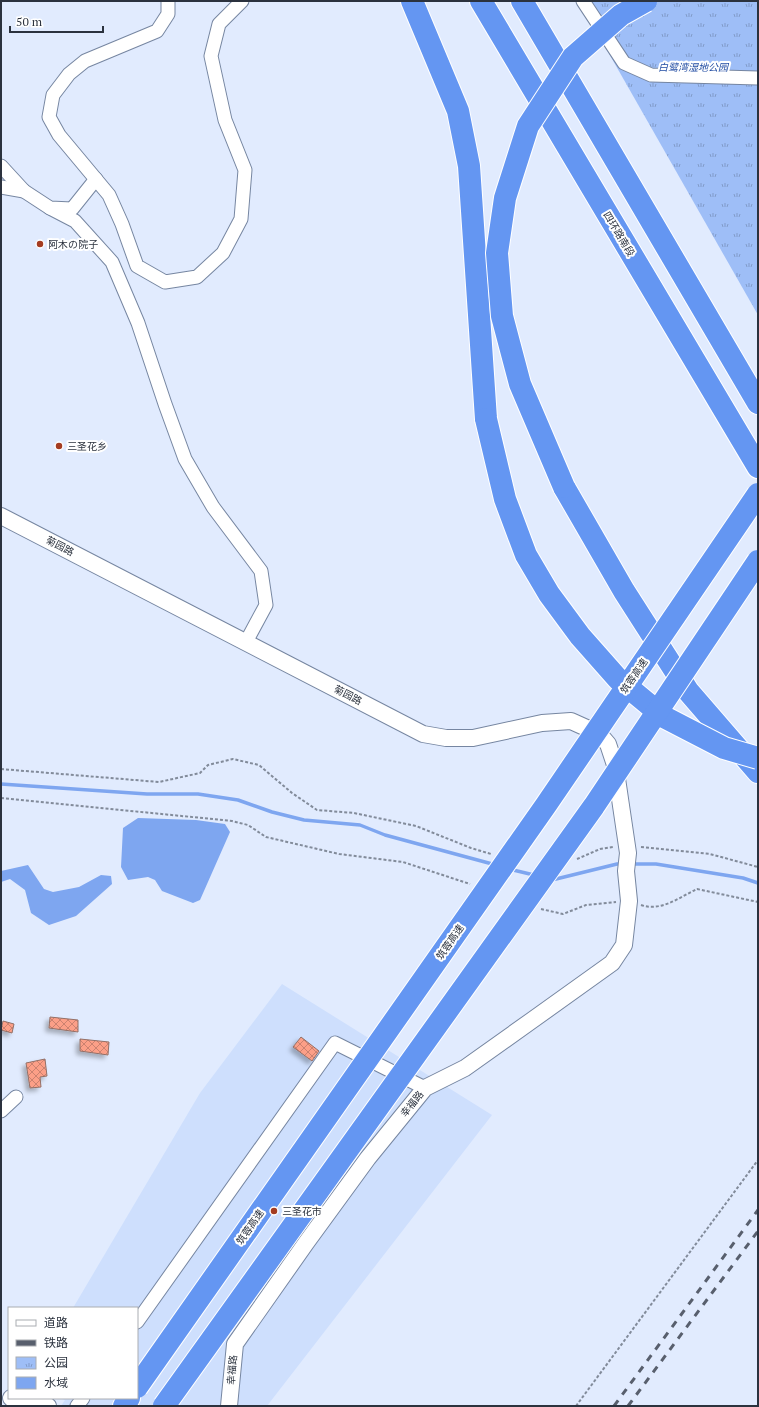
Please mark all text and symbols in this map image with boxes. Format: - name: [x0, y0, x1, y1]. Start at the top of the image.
- scale bar: [10, 8, 103, 34]
- text: 50 m: [16, 14, 43, 29]
- park label: 白鹭湾湿地公园: [658, 61, 730, 74]
- street label: 四环路南段: [601, 209, 637, 259]
- place label: 阿木の院子: [48, 238, 98, 251]
- marker: 阿木の院子: [35, 239, 45, 249]
- place label: 三圣花乡: [67, 440, 107, 453]
- marker: 三圣花乡: [54, 441, 64, 451]
- street label: 菊园路: [44, 533, 76, 559]
- street label: 筑蓉高速: [617, 656, 651, 696]
- street label: 菊园路: [332, 682, 364, 708]
- street label: 筑蓉高速: [433, 922, 467, 962]
- street label: 幸福路: [398, 1088, 426, 1120]
- place label: 三圣花市: [282, 1205, 322, 1218]
- marker: 三圣花市: [269, 1206, 279, 1216]
- street label: 筑蓉高速: [233, 1207, 267, 1247]
- legend: [8, 1307, 138, 1399]
- text: 道路: [44, 1315, 68, 1330]
- text: 铁路: [44, 1335, 68, 1350]
- street label: 幸福路: [224, 1354, 240, 1386]
- text: 公园: [44, 1355, 68, 1370]
- text: 水域: [44, 1375, 68, 1390]

